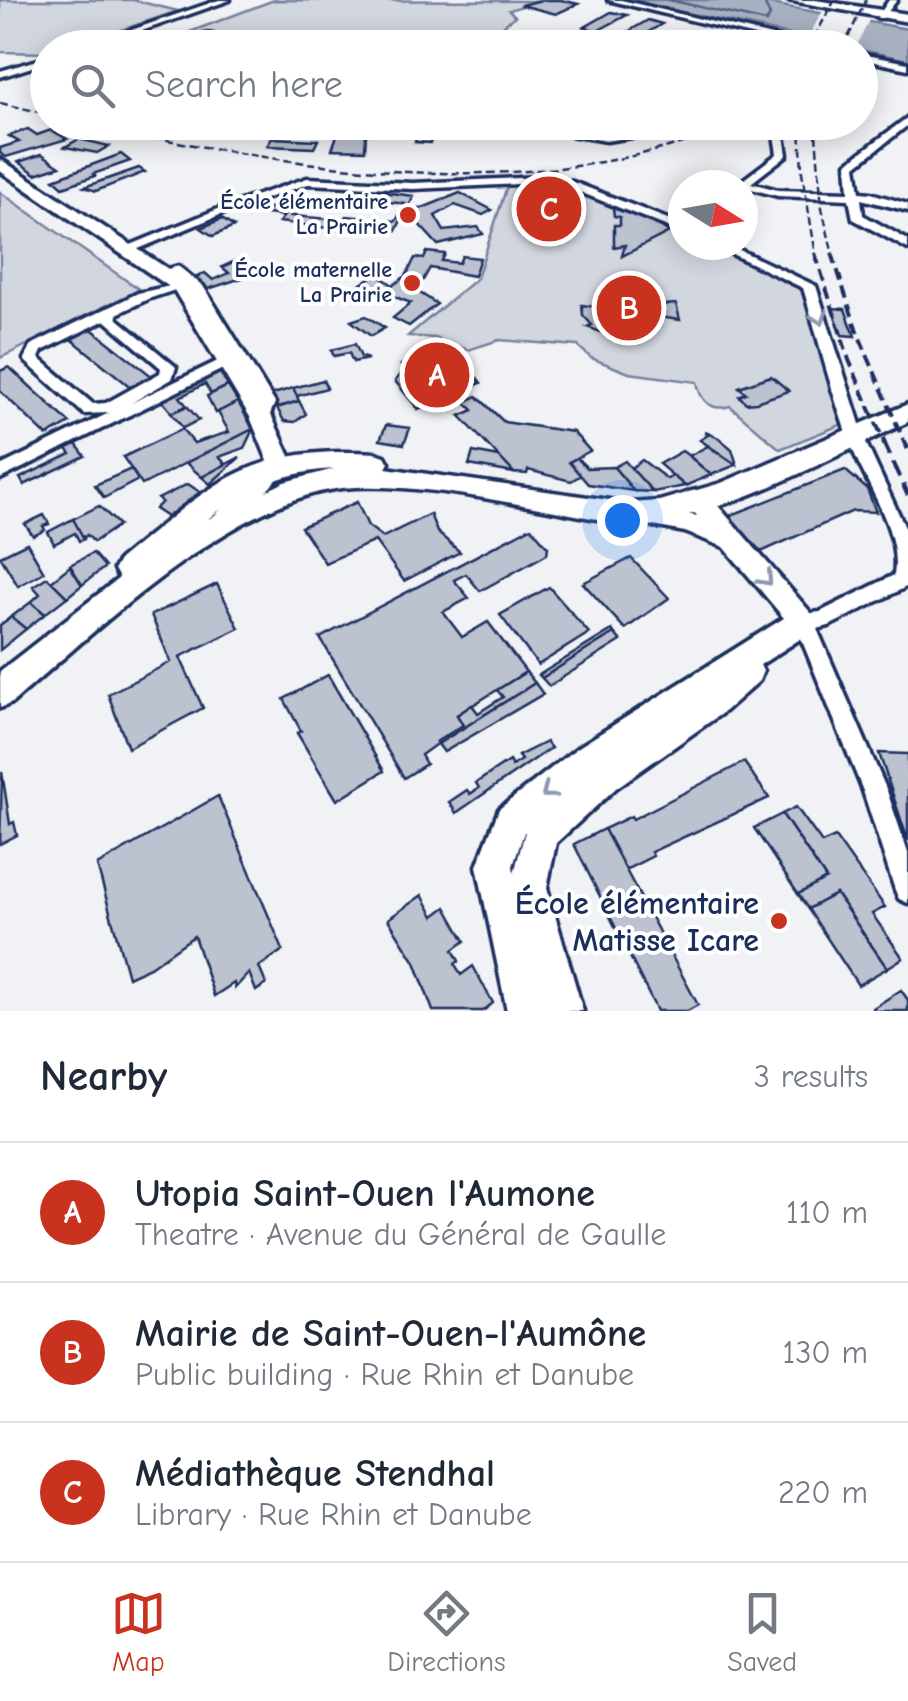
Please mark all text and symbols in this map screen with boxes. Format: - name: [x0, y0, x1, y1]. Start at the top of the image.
- search box: [30, 30, 878, 140]
- icon: search: [65, 58, 120, 113]
- text: Search here: [145, 63, 343, 107]
- north arrow: [668, 170, 758, 260]
- pin: C: [516, 172, 582, 246]
- place label: École élémentaire La Prairie: [220, 189, 388, 240]
- marker: École élémentaire La Prairie: [397, 204, 419, 226]
- place label: École maternelle La Prairie: [234, 257, 392, 308]
- pin: B: [596, 270, 662, 346]
- marker: École maternelle La Prairie: [401, 272, 423, 294]
- one-way arrow: [808, 308, 828, 325]
- pin: A: [404, 338, 470, 412]
- your location: [597, 495, 648, 546]
- one-way arrow: [754, 568, 772, 586]
- one-way arrow: [541, 780, 559, 797]
- place label: École élémentaire Matisse Icare: [515, 884, 759, 959]
- marker: École élémentaire Matisse Icare: [768, 910, 790, 932]
- text: Nearby: [40, 1052, 167, 1101]
- text: 3 results: [754, 1058, 868, 1095]
- text: Utopia Saint-Ouen l'Aumone: [135, 1172, 595, 1216]
- text: A: [64, 1194, 81, 1231]
- text: 110 m: [786, 1194, 868, 1231]
- text: Theatre · Avenue du Général de Gaulle: [135, 1216, 666, 1253]
- text: Mairie de Saint-Ouen-l'Aumône: [135, 1312, 646, 1356]
- text: B: [63, 1334, 82, 1371]
- text: 130 m: [782, 1334, 868, 1371]
- text: Public building · Rue Rhin et Danube: [135, 1356, 634, 1393]
- text: Médiathèque Stendhal: [135, 1452, 495, 1496]
- text: C: [63, 1474, 82, 1511]
- text: 220 m: [778, 1474, 868, 1511]
- text: Library · Rue Rhin et Danube: [135, 1496, 532, 1533]
- tab: Map: [111, 1586, 166, 1678]
- tab: Directions: [387, 1586, 506, 1678]
- tab: Saved: [727, 1586, 797, 1678]

